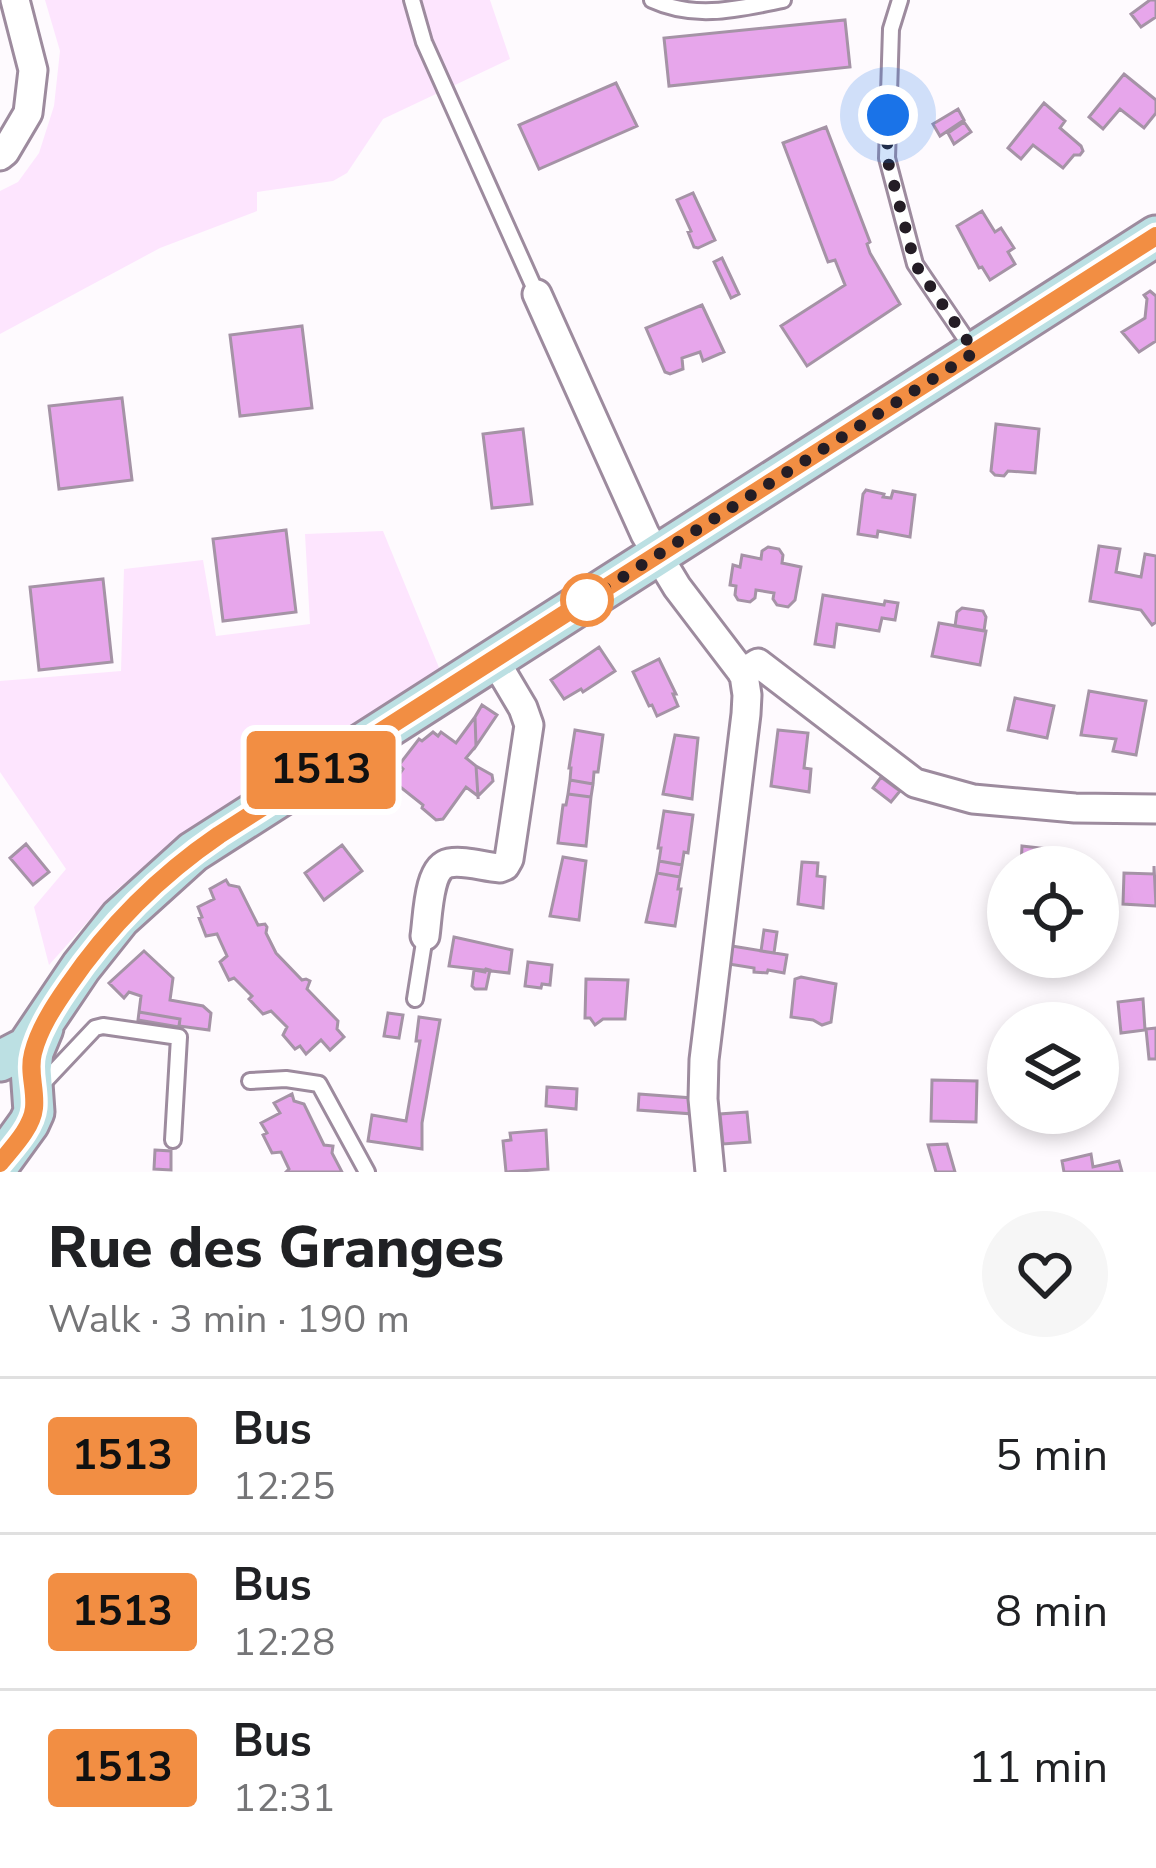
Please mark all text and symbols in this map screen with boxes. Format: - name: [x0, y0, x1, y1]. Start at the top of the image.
- your location: [858, 85, 918, 145]
- unlabelled marker: [562, 575, 612, 625]
- line badge: 1513: [237, 731, 405, 809]
- text: 1513: [271, 741, 371, 798]
- map controls: [987, 846, 1119, 1134]
- button: locate: [987, 846, 1119, 978]
- button: layers: [987, 1002, 1119, 1134]
- text: Rue des Granges: [48, 1209, 504, 1287]
- button: heart: [982, 1211, 1108, 1337]
- text: Walk · 3 min · 190 m: [48, 1293, 410, 1346]
- text: Bus: [233, 1399, 312, 1460]
- text: 5 min: [995, 1425, 1108, 1486]
- text: 1513: [72, 1427, 173, 1484]
- text: 12:25: [233, 1460, 335, 1513]
- text: Bus: [233, 1555, 312, 1616]
- text: 8 min: [995, 1581, 1108, 1642]
- text: 1513: [72, 1583, 173, 1640]
- text: 12:28: [233, 1616, 335, 1669]
- text: Bus: [233, 1711, 312, 1772]
- text: 11 min: [968, 1737, 1108, 1798]
- text: 1513: [72, 1739, 173, 1796]
- text: 12:31: [233, 1772, 335, 1825]

